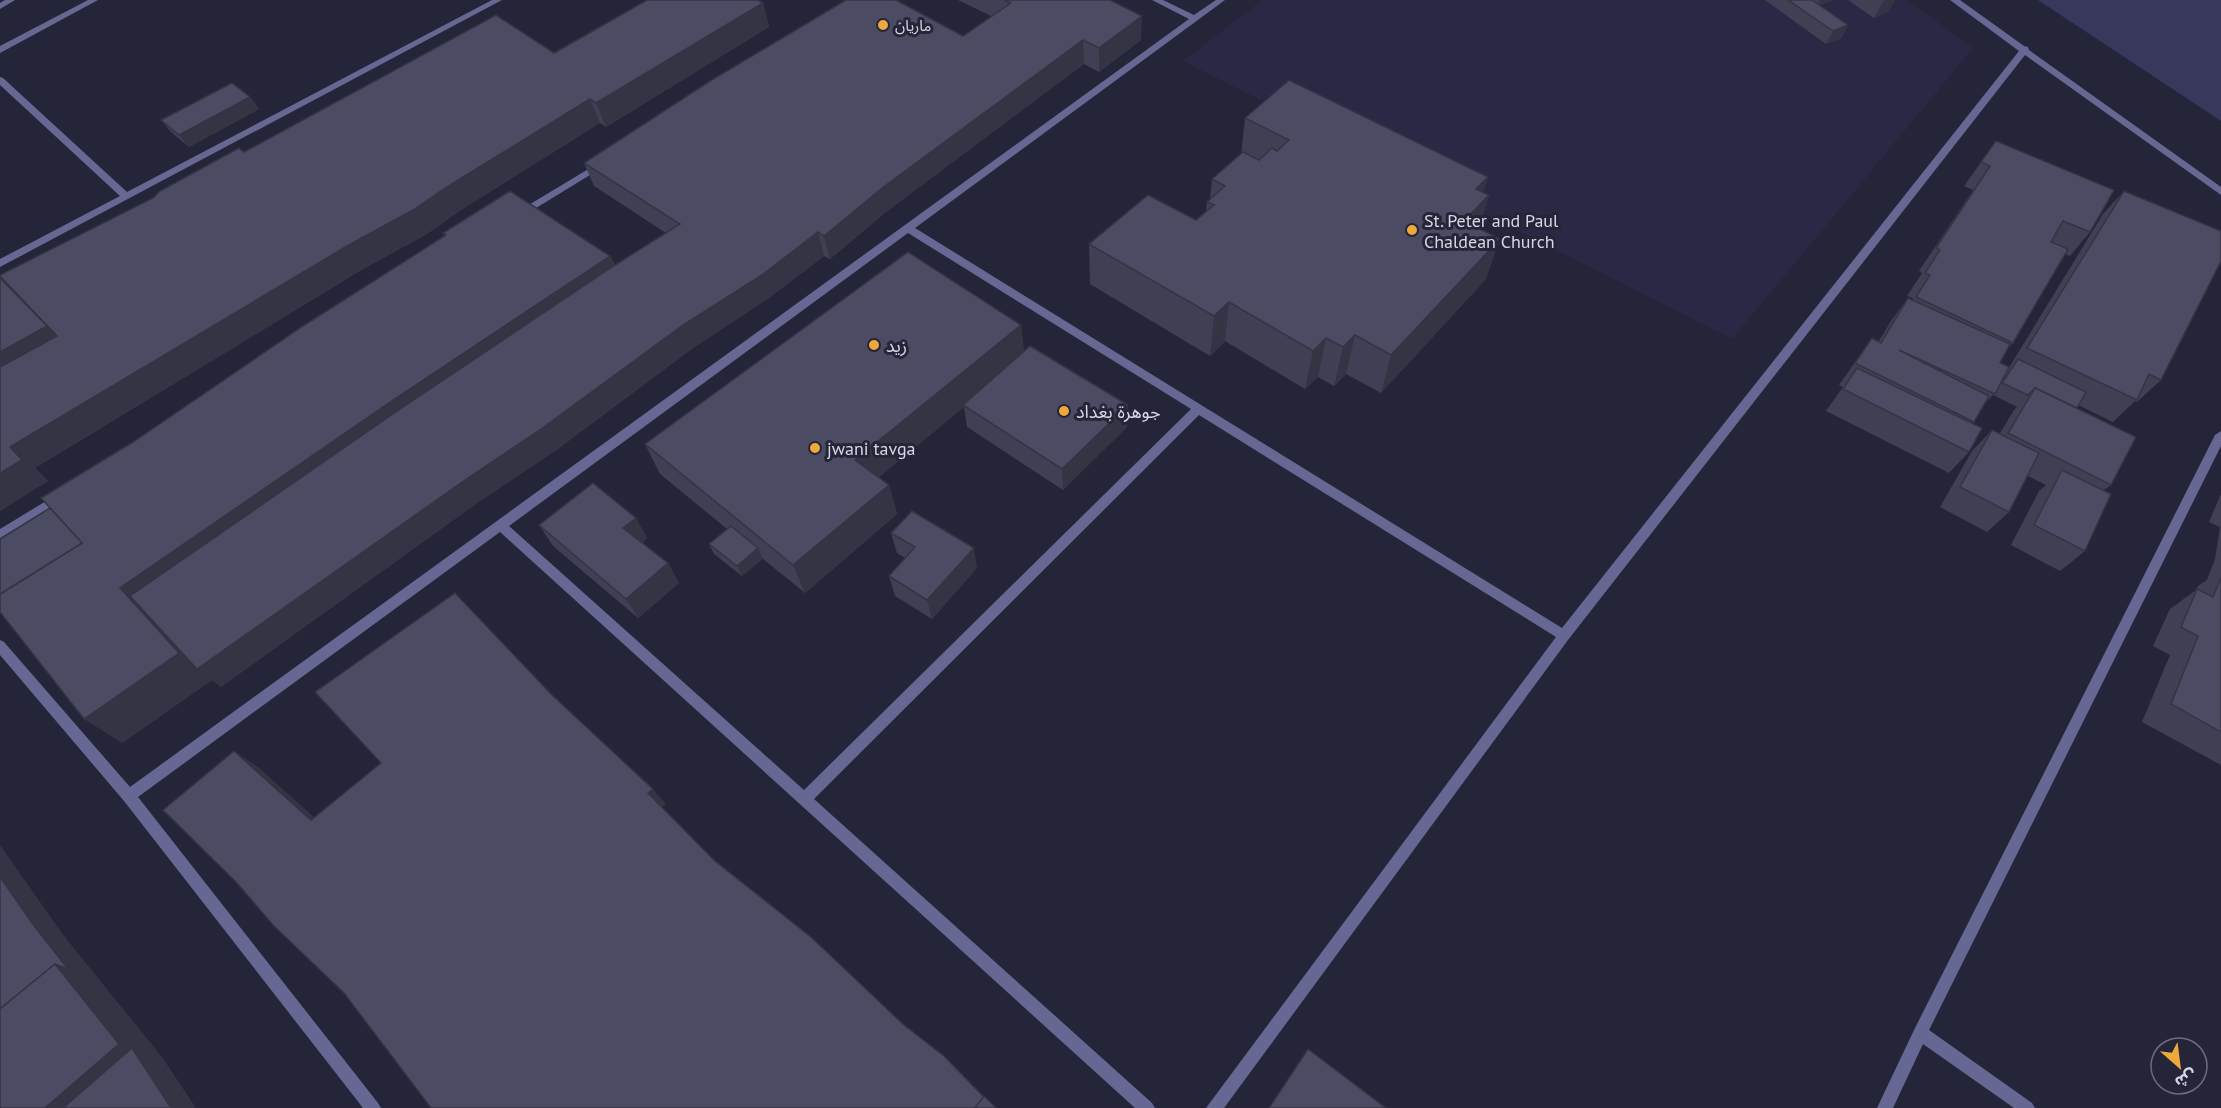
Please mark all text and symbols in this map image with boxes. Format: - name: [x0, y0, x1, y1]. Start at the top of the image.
- place label: ماريان: [895, 16, 931, 35]
- marker: ماريان: [876, 18, 890, 32]
- place label: St. Peter and Paul Chaldean Church: [1424, 209, 1559, 253]
- marker: St. Peter and Paul Chaldean Church: [1405, 223, 1419, 237]
- place label: زيد: [886, 334, 907, 357]
- marker: زيد: [867, 338, 881, 352]
- place label: جوهرة بغداد: [1076, 400, 1161, 423]
- marker: جوهرة بغداد: [1057, 404, 1071, 418]
- place label: jwani tavga: [827, 437, 916, 460]
- marker: jwani tavga: [808, 441, 822, 455]
- north arrow: [2149, 1036, 2209, 1096]
- text: ش: [2172, 1065, 2200, 1093]

